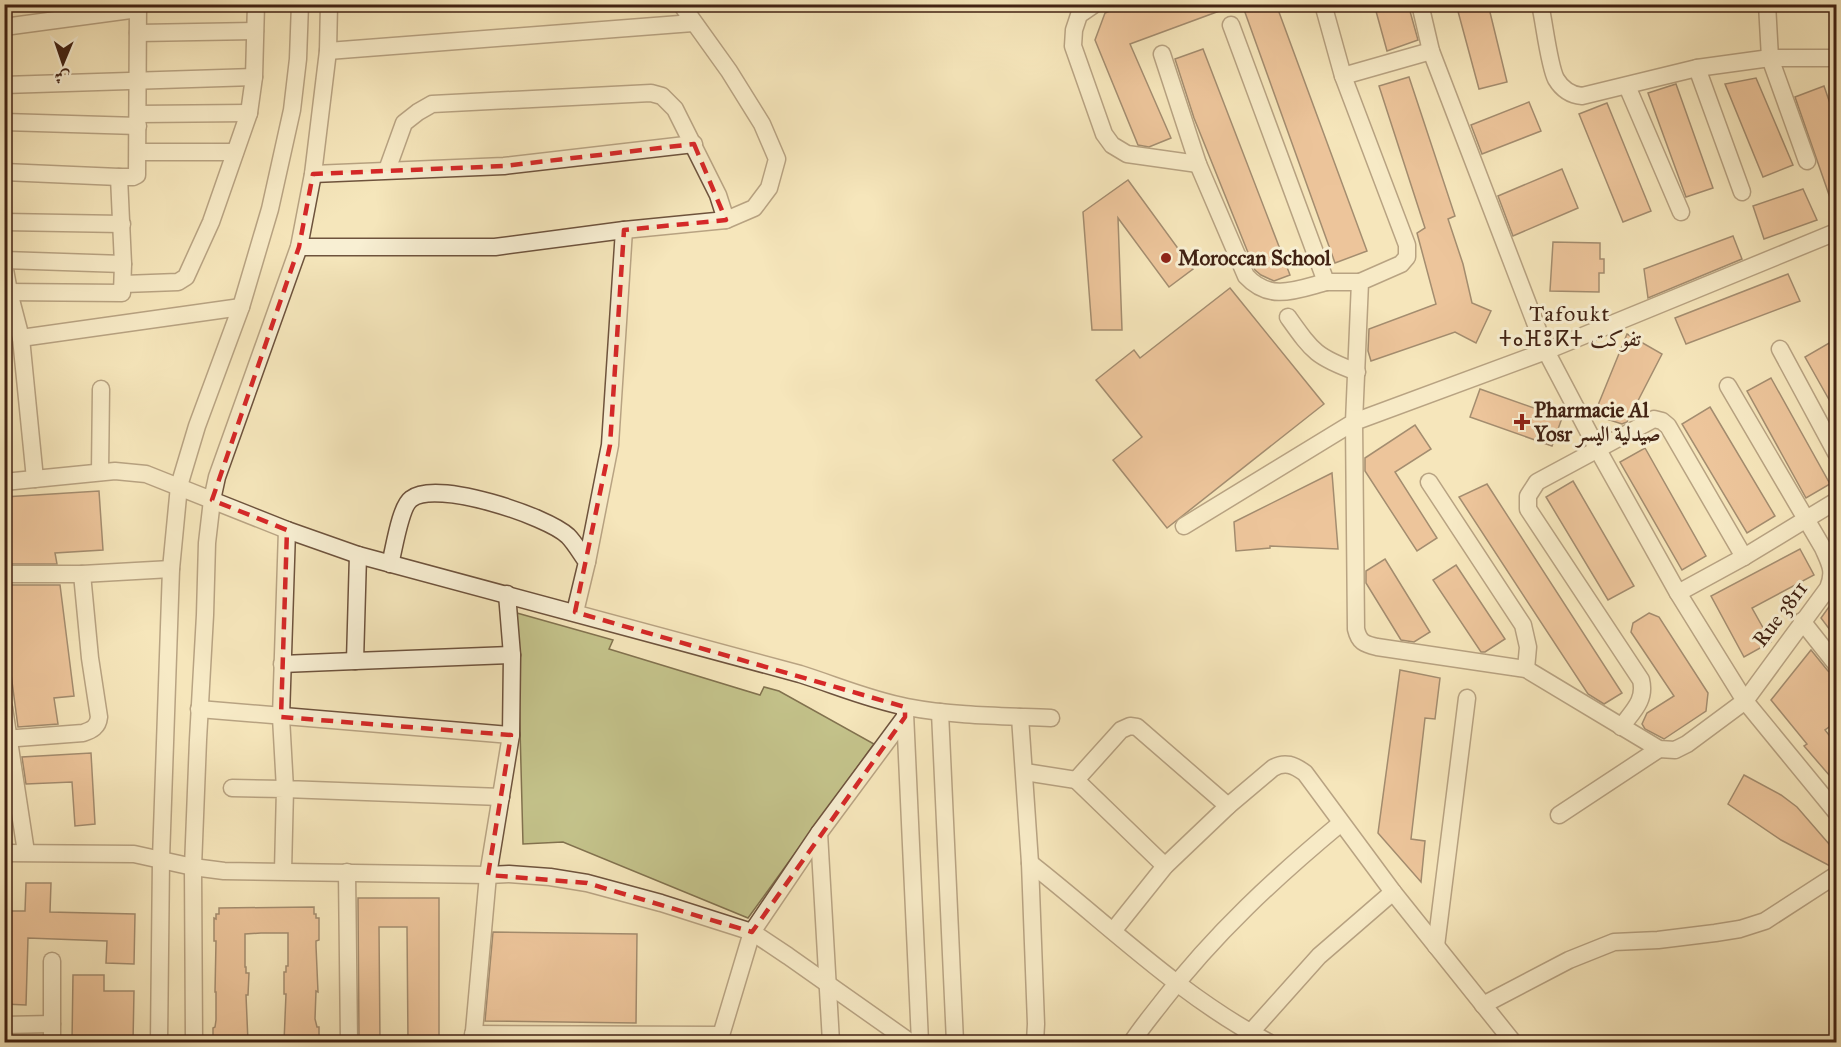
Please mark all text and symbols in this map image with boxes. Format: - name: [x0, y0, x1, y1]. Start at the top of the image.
- north arrow: [33, 33, 93, 93]
- text: ش: [54, 68, 71, 87]
- place label: Moroccan School: [1178, 245, 1332, 271]
- marker: Moroccan School: [1159, 251, 1173, 265]
- district label: Tafoukt ⵜⴰⴼⵓⴽⵜ تفوكت: [1499, 300, 1642, 352]
- place label: Pharmacie Al Yosr صيدلية اليسر: [1533, 397, 1661, 448]
- marker: Pharmacie Al Yosr صيدلية اليسر: [1515, 415, 1529, 429]
- street label: Rue 3811: [1747, 576, 1813, 652]

